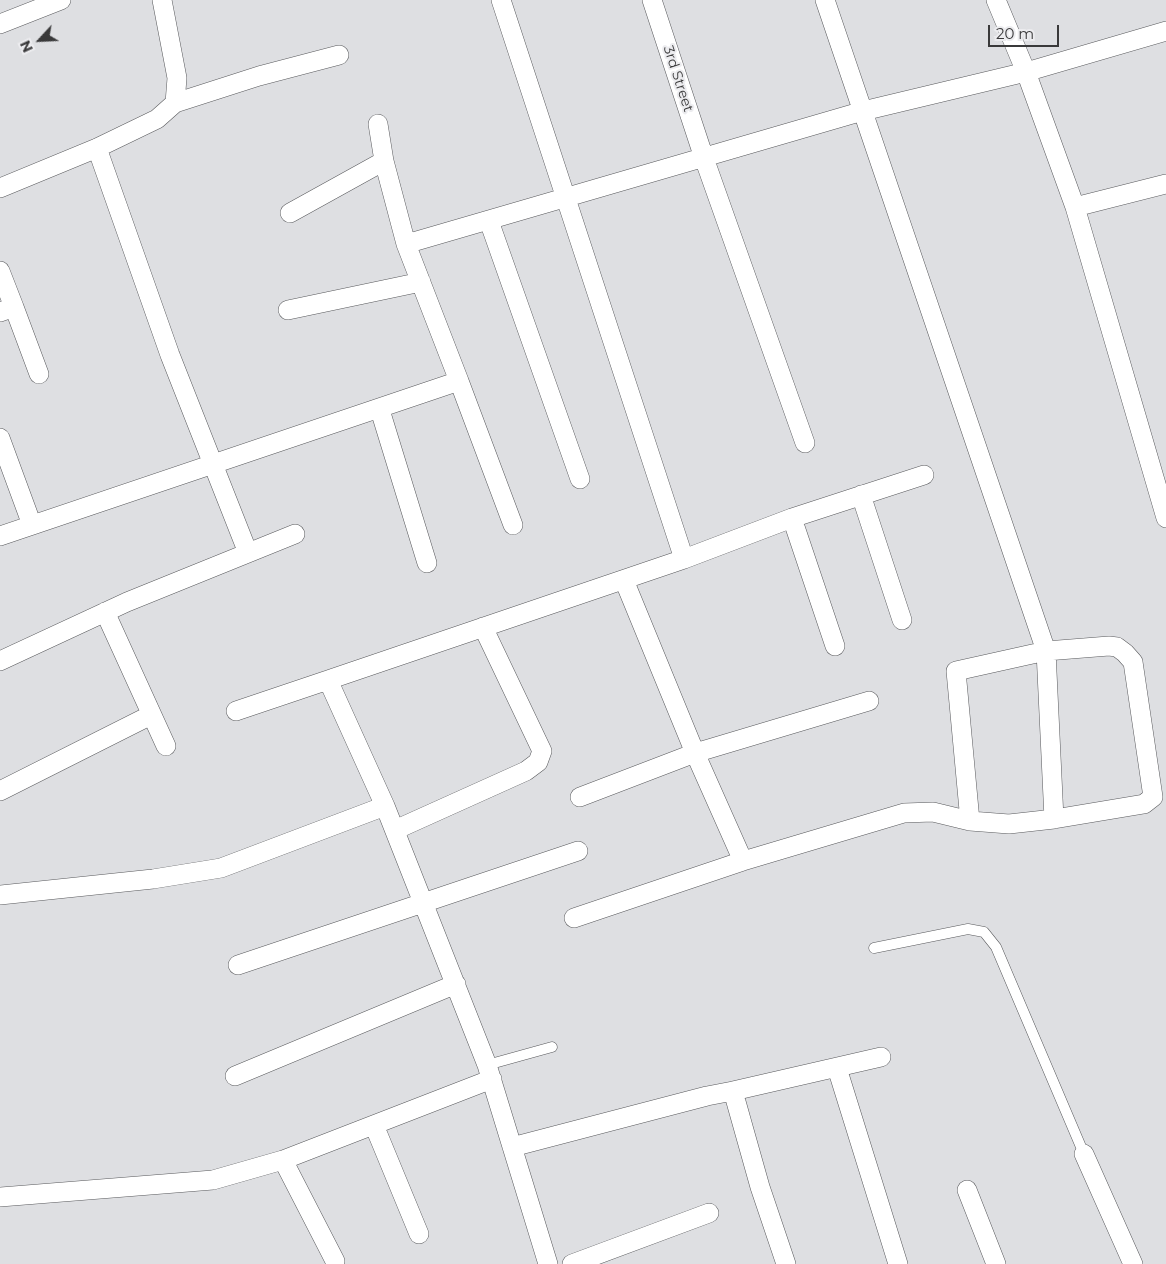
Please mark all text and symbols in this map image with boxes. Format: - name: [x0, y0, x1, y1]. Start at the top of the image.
- north arrow: [15, 15, 65, 65]
- scale bar: [991, 15, 1062, 47]
- text: 20 m: [996, 24, 1034, 43]
- text: N: [16, 37, 37, 55]
- street label: 3rd Street: [659, 44, 697, 114]

